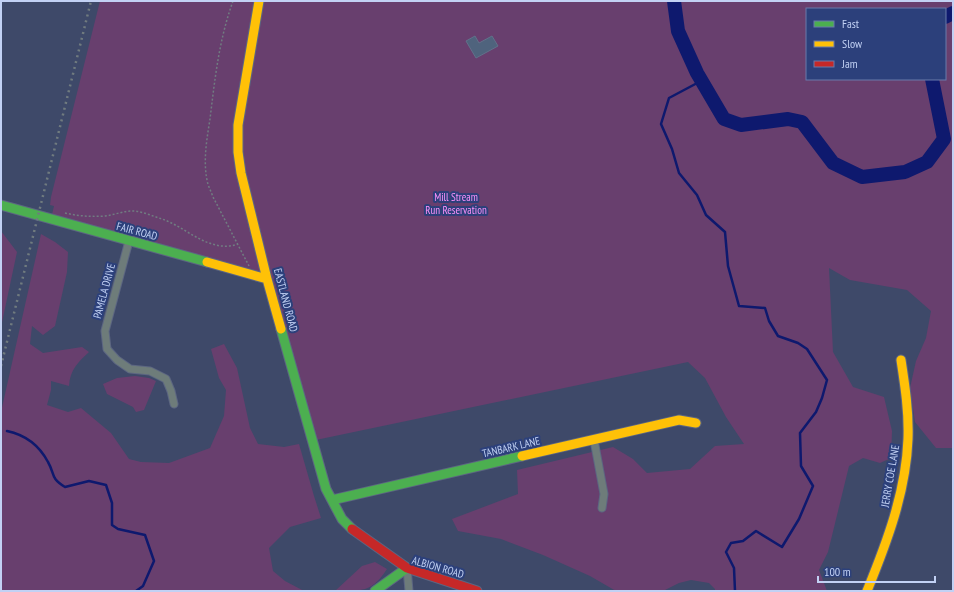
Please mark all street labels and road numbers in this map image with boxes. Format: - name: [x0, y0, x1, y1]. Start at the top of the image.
- street label: FAIR ROAD: [115, 219, 159, 243]
- street label: PAMELA DRIVE: [90, 262, 118, 320]
- street label: EASTLAND ROAD: [271, 267, 301, 333]
- street label: TANBARK LANE: [481, 433, 542, 460]
- street label: JERRY COE LANE: [877, 444, 902, 509]
- street label: ALBION ROAD: [410, 553, 466, 581]

